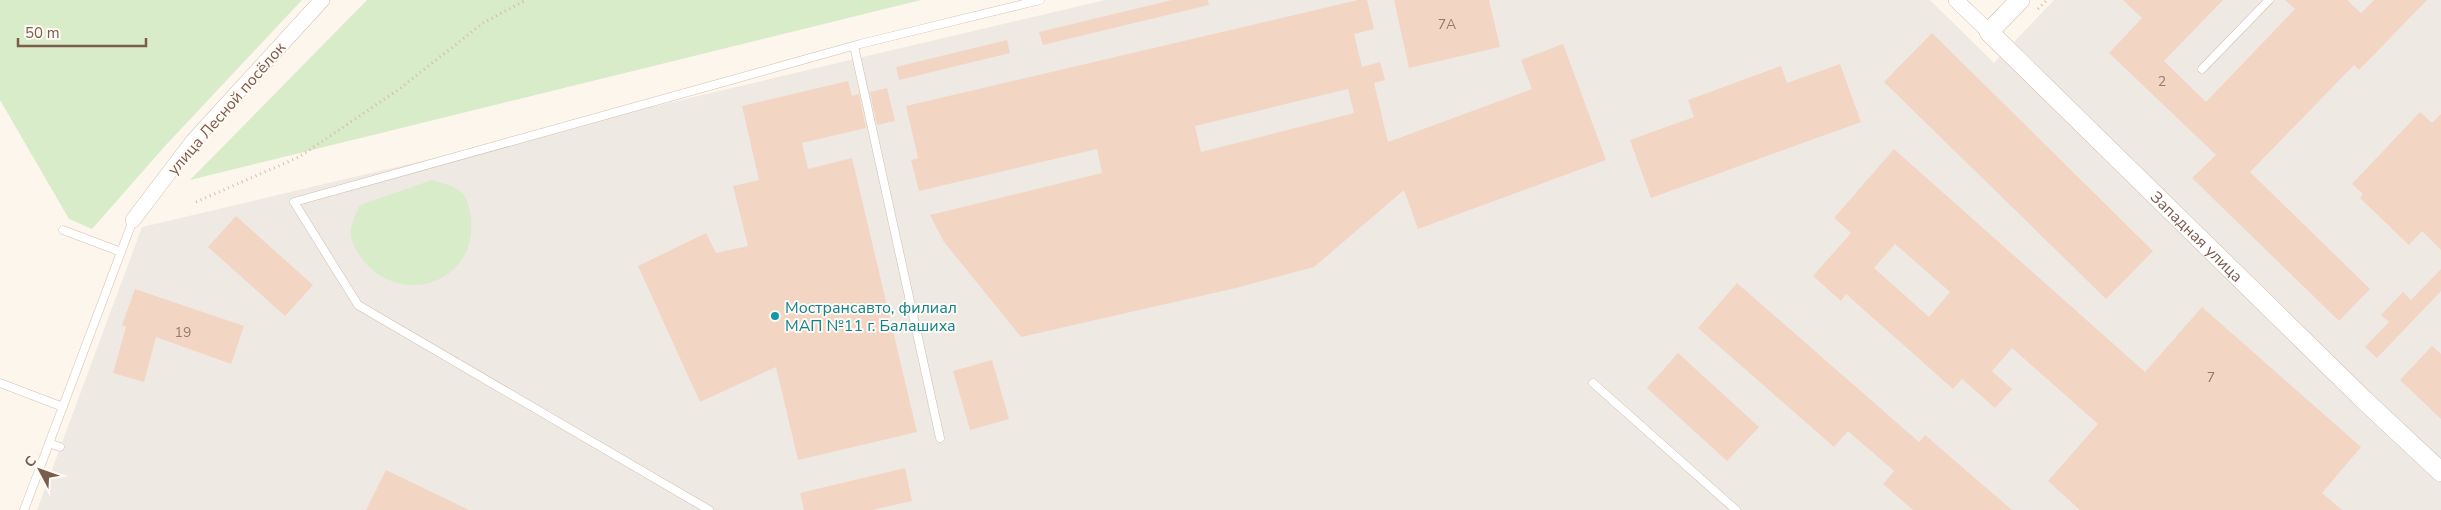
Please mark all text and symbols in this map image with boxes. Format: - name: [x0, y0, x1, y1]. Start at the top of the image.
- scale bar: [18, 15, 145, 47]
- house number: 7А: [1438, 15, 1456, 34]
- text: 50 m: [25, 23, 60, 43]
- street label: улица Лесной посёлок: [163, 37, 291, 180]
- house number: 2: [2158, 72, 2166, 91]
- street label: Западная улица: [2145, 186, 2247, 287]
- place label: Мострансавто, филиал МАП №11 г. Балашиха: [785, 297, 957, 337]
- marker: Мострансавто, филиал МАП №11 г. Балашиха: [769, 310, 781, 322]
- house number: 19: [175, 323, 191, 342]
- house number: 7: [2207, 368, 2215, 387]
- north arrow: [15, 445, 65, 495]
- text: С: [20, 452, 41, 472]

